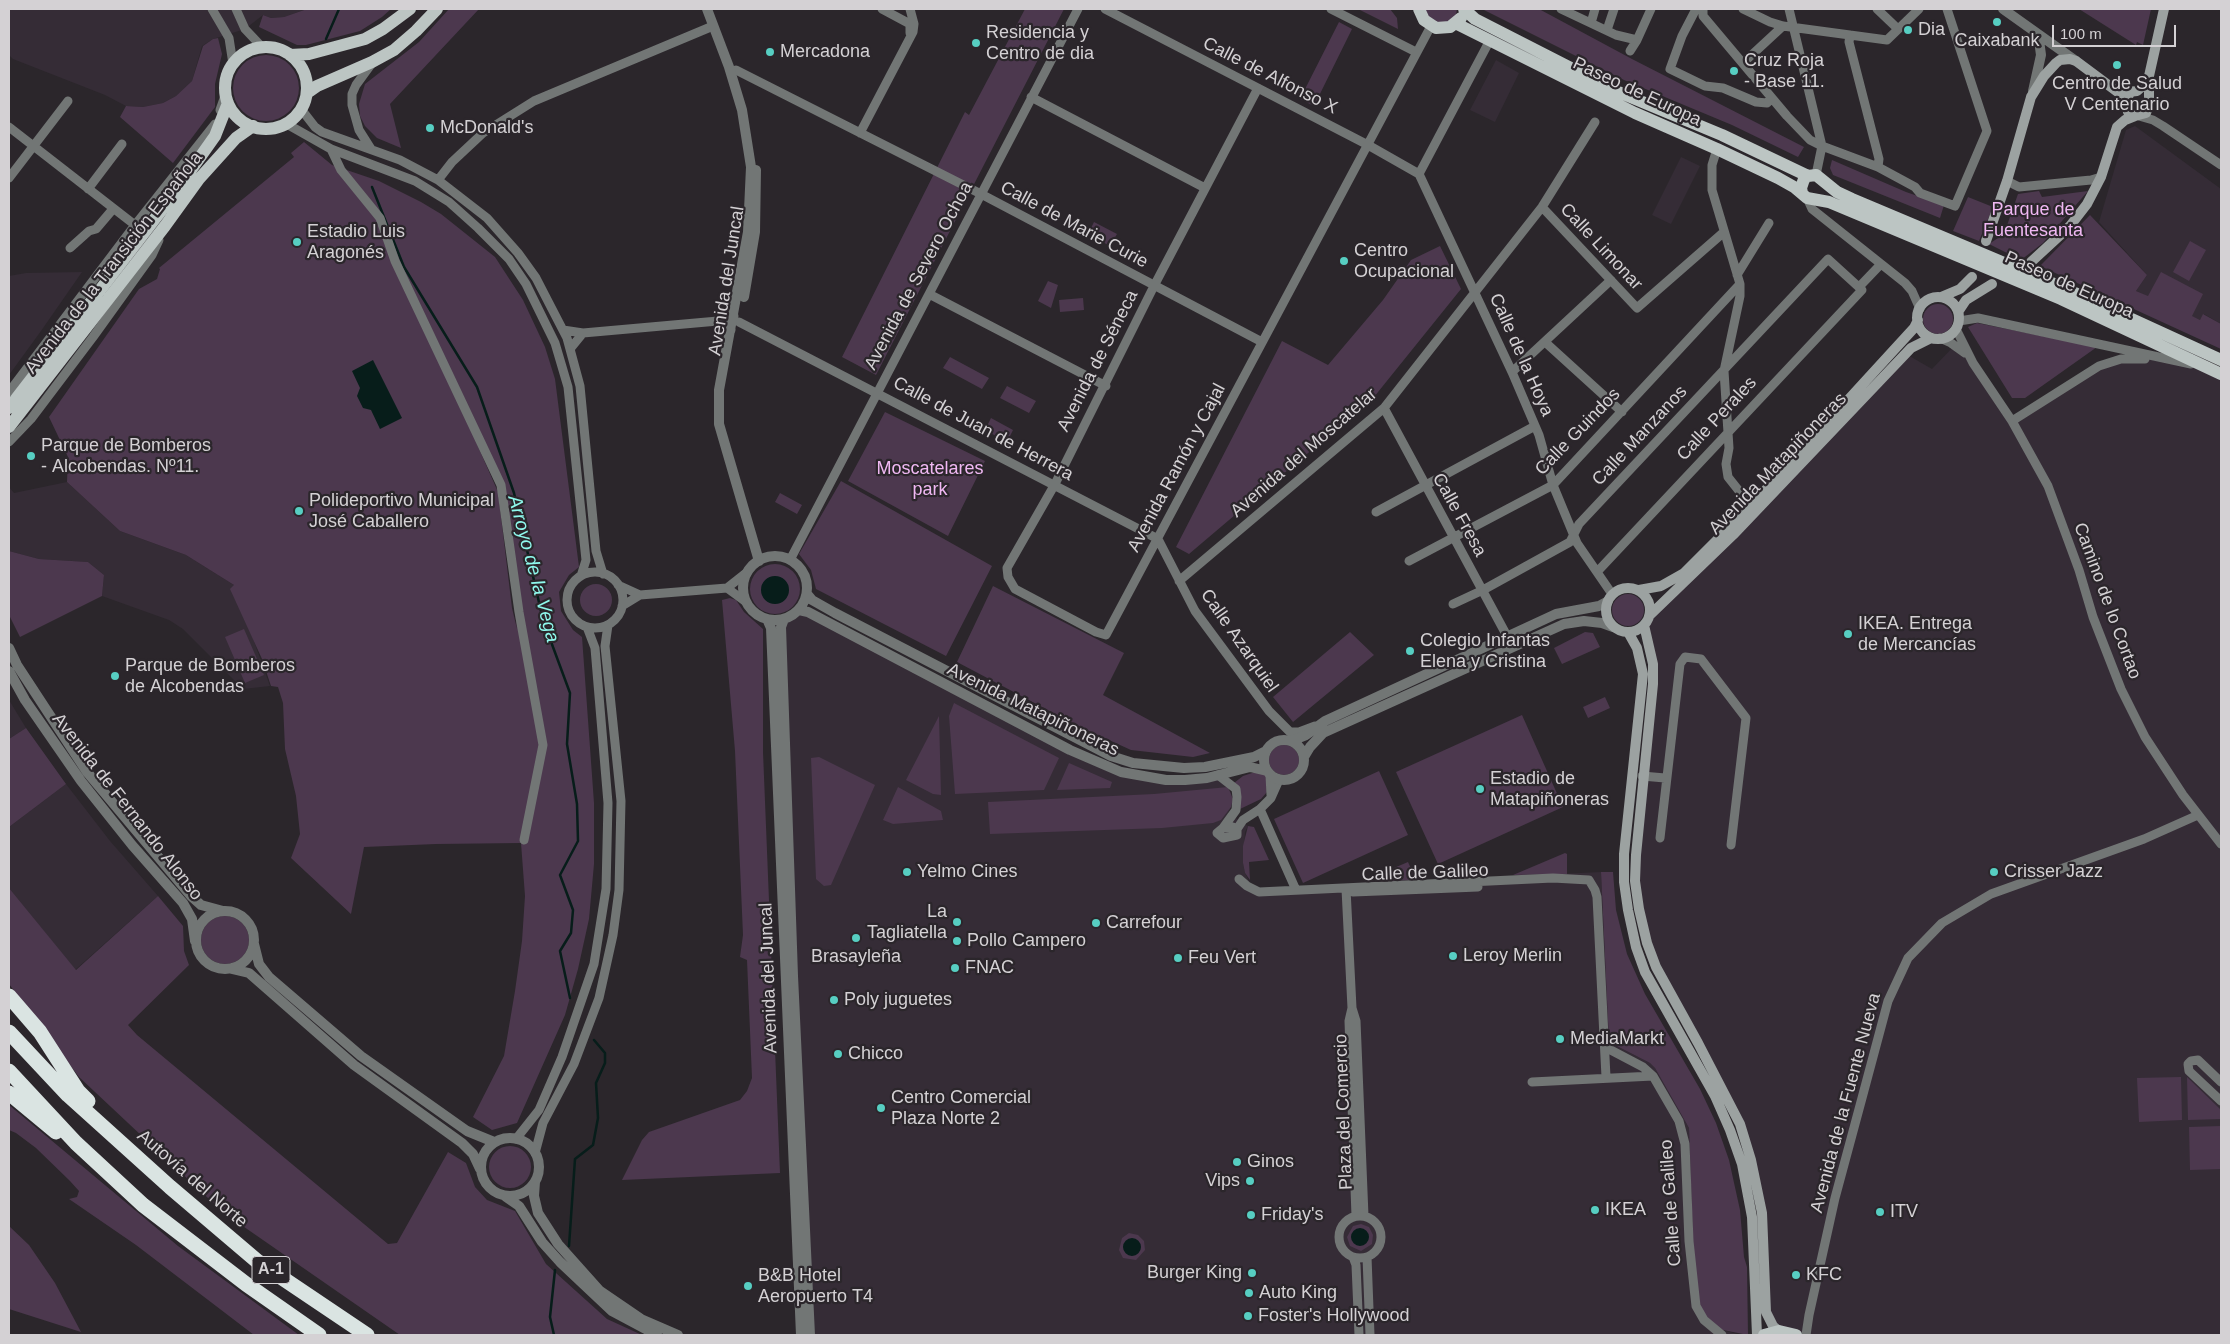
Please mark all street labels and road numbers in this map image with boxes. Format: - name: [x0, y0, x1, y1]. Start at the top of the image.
- street label: Calle de Alfonso X: [1199, 33, 1341, 119]
- street label: Paseo de Europa: [1569, 53, 1705, 131]
- street label: Avenida de la Transición Española: [20, 148, 208, 378]
- street label: Calle de Marie Curie: [996, 177, 1152, 273]
- street label: Avenida de Severo Ochoa: [860, 178, 978, 374]
- street label: Calle Limonar: [1555, 199, 1647, 295]
- street label: Avenida del Juncal: [705, 205, 749, 357]
- street label: Paseo de Europa: [2001, 247, 2137, 323]
- street label: Avenida de Séneca: [1053, 287, 1143, 435]
- street label: Calle de la Hoya: [1484, 290, 1558, 420]
- street label: Calle de Juan de Herrera: [889, 372, 1077, 486]
- street label: Calle Perales: [1673, 372, 1761, 466]
- street label: Avenida Ramón y Cajal: [1123, 380, 1231, 556]
- street label: Calle Manzanos: [1588, 381, 1692, 491]
- street label: Avenida del Moscatelar: [1226, 384, 1382, 522]
- street label: Calle Guindos: [1531, 384, 1625, 480]
- street label: Avenida Matapiñoneras: [1705, 389, 1851, 539]
- street label: Calle Fresa: [1427, 470, 1491, 560]
- street label: Camino de lo Cortao: [2069, 520, 2145, 682]
- street label: Calle Azarquiel: [1195, 585, 1283, 697]
- street label: Avenida Matapiñoneras: [943, 659, 1123, 761]
- street label: Avenida de Fernando Alonso: [47, 709, 207, 905]
- street label: Calle de Galileo: [1361, 860, 1489, 886]
- street label: Avenida del Juncal: [756, 902, 782, 1054]
- street label: Avenida de la Fuente Nueva: [1806, 991, 1886, 1215]
- street label: Plaza del Comercio: [1330, 1034, 1358, 1190]
- street label: Autovía del Norte: [132, 1125, 252, 1233]
- street label: Calle de Galileo: [1656, 1139, 1686, 1267]
- road number: A-1: [252, 1256, 290, 1284]

